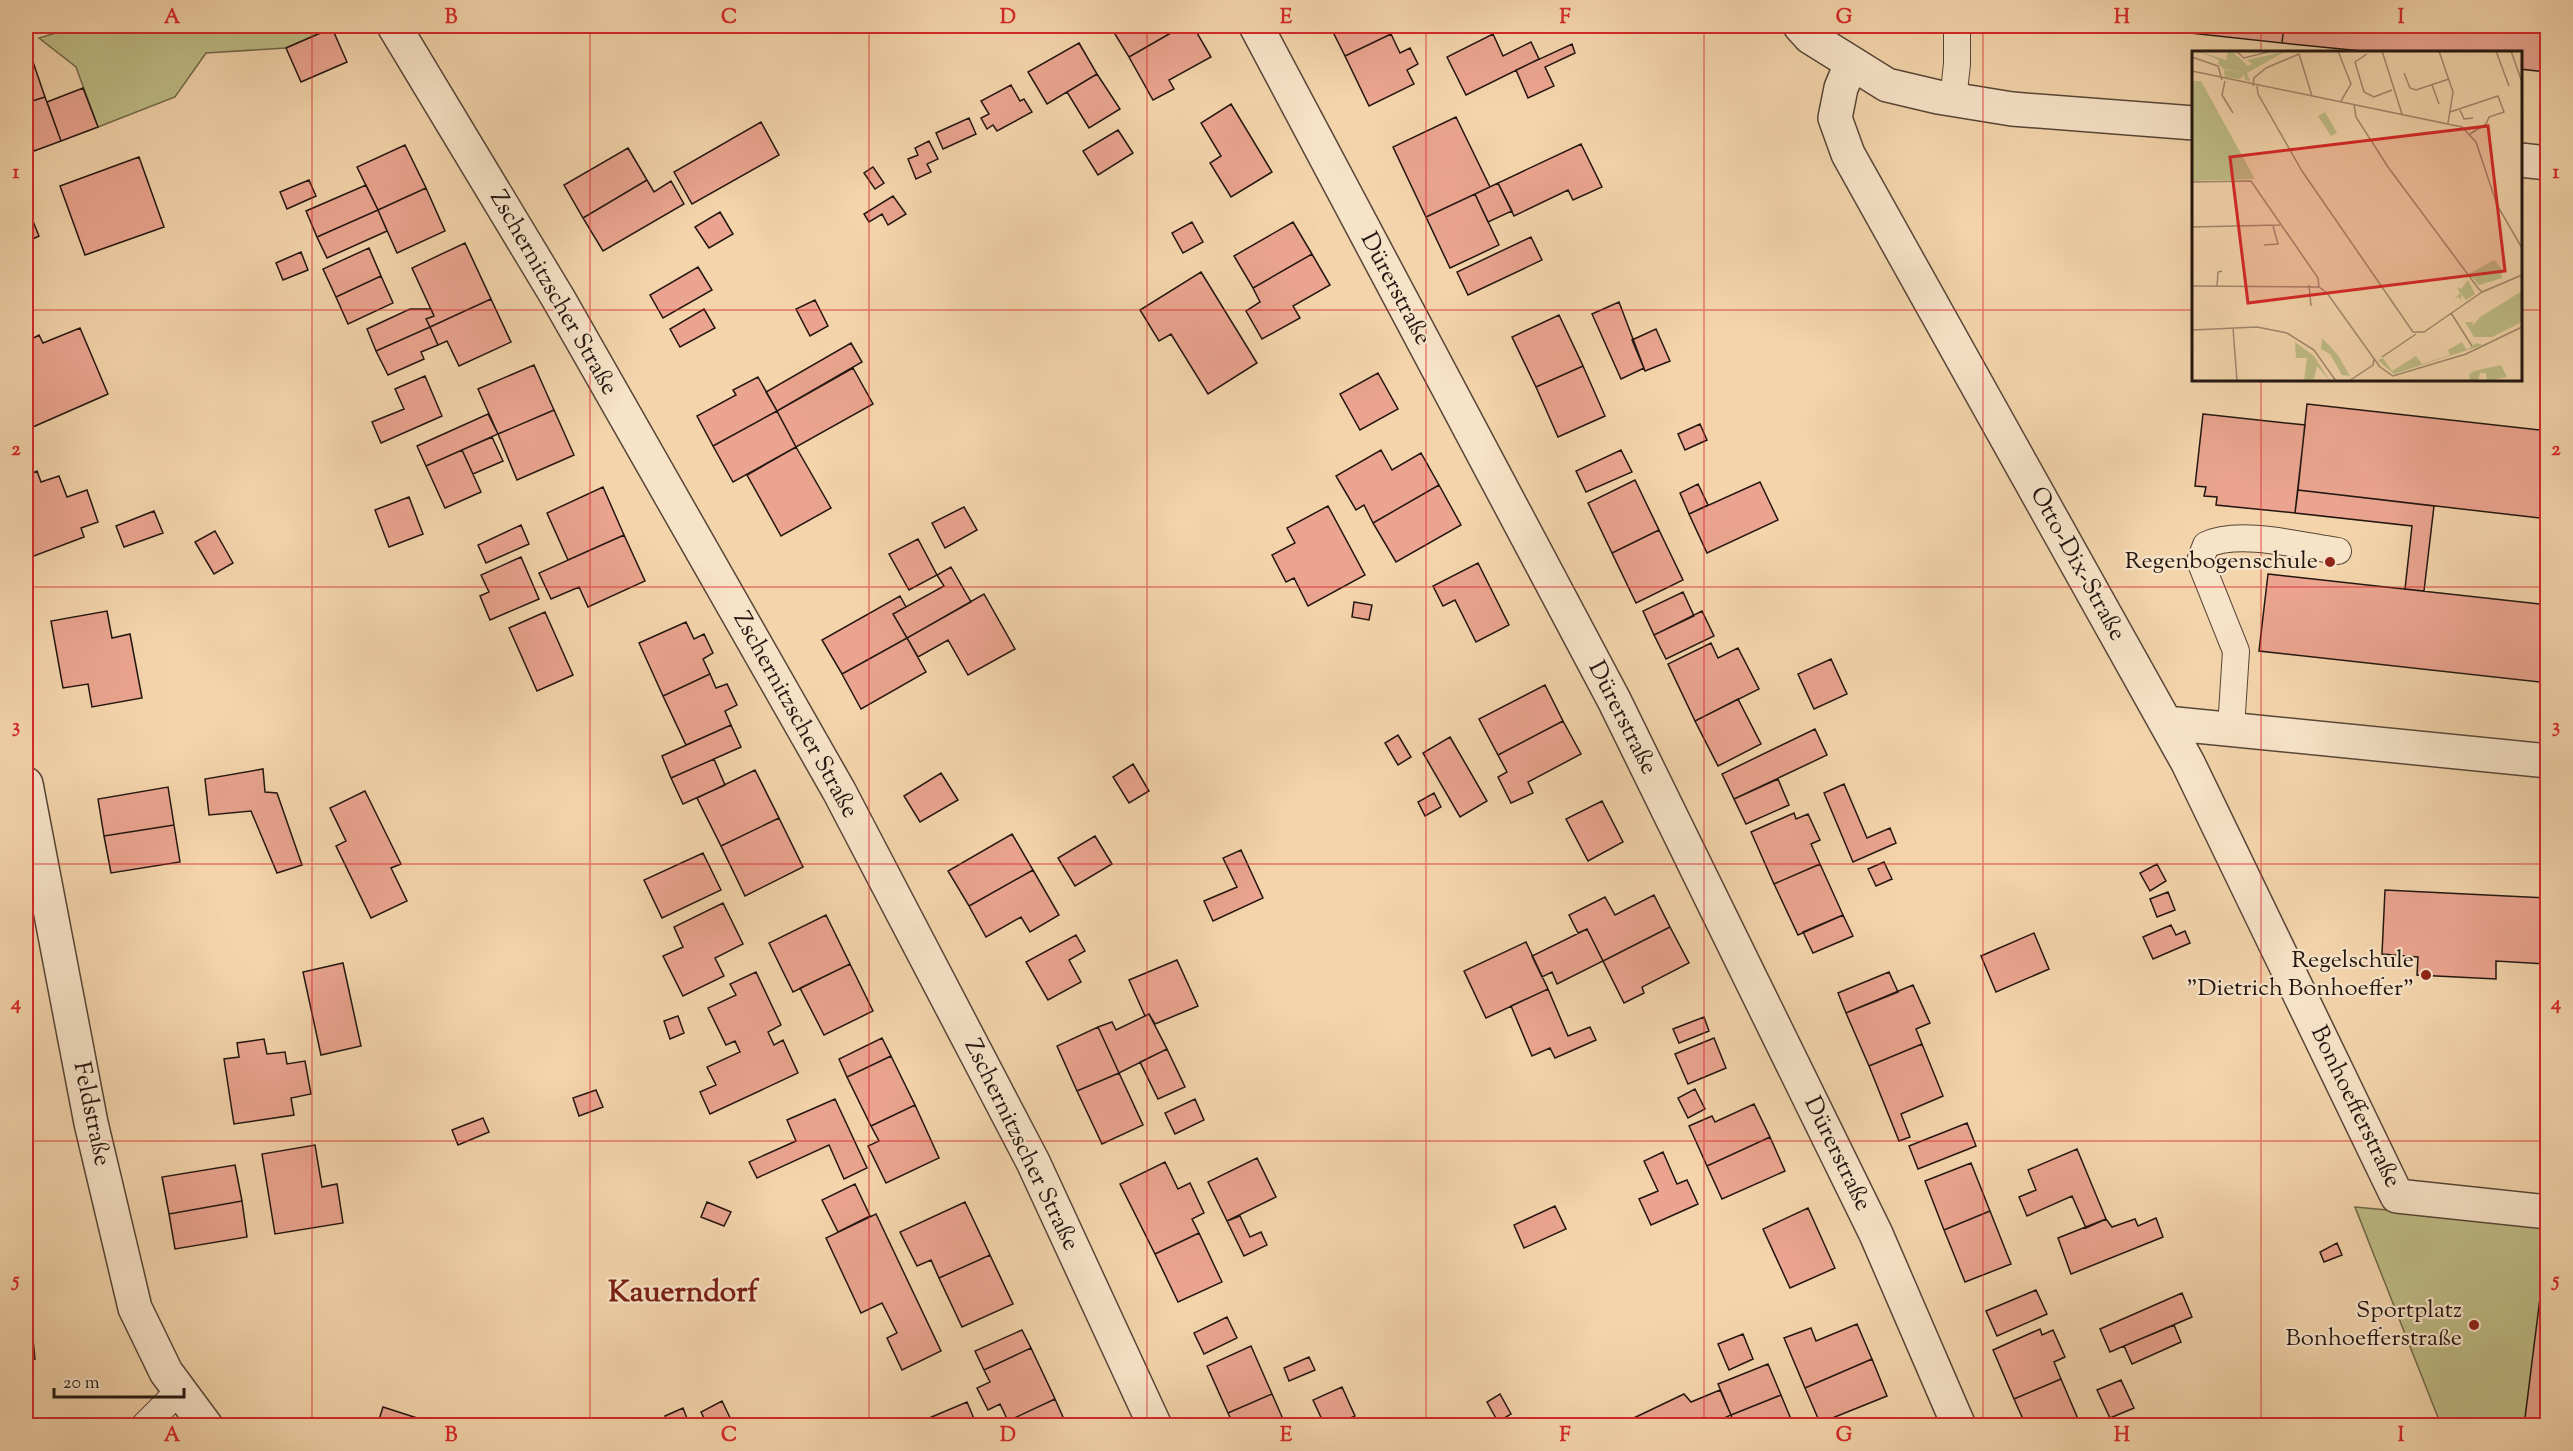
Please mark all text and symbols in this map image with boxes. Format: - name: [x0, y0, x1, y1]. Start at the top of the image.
- text: A: [164, 4, 181, 33]
- text: B: [445, 4, 458, 33]
- text: C: [721, 4, 737, 33]
- text: D: [1000, 4, 1016, 33]
- text: E: [1280, 4, 1293, 33]
- text: F: [1559, 4, 1571, 33]
- text: G: [1836, 4, 1853, 33]
- text: H: [2114, 4, 2130, 33]
- text: I: [2398, 4, 2405, 33]
- inset map: [2192, 51, 2522, 381]
- text: 1: [13, 159, 20, 188]
- text: 1: [2553, 159, 2560, 188]
- street label: Zschernitzscher Straße: [480, 184, 626, 402]
- street label: Dürerstraße: [1351, 226, 1439, 352]
- text: 2: [11, 436, 21, 465]
- text: 2: [2551, 436, 2561, 465]
- street label: Otto-Dix-Straße: [2021, 481, 2133, 647]
- place label: Regenbogenschule: [2125, 545, 2318, 579]
- marker: Regenbogenschule: [2323, 555, 2337, 569]
- street label: Zschernitzscher Straße: [724, 605, 866, 825]
- street label: Dürerstraße: [1579, 655, 1665, 781]
- text: 3: [12, 713, 20, 742]
- text: 3: [2552, 713, 2560, 742]
- place label: Regelschule "Dietrich Bonhoeffer": [2187, 944, 2414, 1006]
- marker: Regelschule "Dietrich Bonhoeffer": [2419, 968, 2433, 982]
- text: 4: [10, 990, 21, 1019]
- text: 4: [2550, 990, 2561, 1019]
- street label: Bonhoefferstraße: [2301, 1020, 2409, 1194]
- street label: Zschernitzscher Straße: [955, 1033, 1087, 1257]
- street label: Feldstraße: [63, 1059, 119, 1169]
- street label: Dürerstraße: [1795, 1091, 1879, 1217]
- text: 5: [11, 1267, 20, 1296]
- text: 5: [2551, 1267, 2560, 1296]
- district label: Kauerndorf: [608, 1272, 760, 1315]
- place label: Sportplatz Bonhoefferstraße: [2286, 1294, 2462, 1356]
- marker: Sportplatz Bonhoefferstraße: [2467, 1318, 2481, 1332]
- scale bar: [54, 1361, 184, 1399]
- text: 20 m: [63, 1371, 100, 1397]
- text: A: [164, 1422, 181, 1451]
- text: B: [445, 1422, 458, 1451]
- text: C: [721, 1422, 737, 1451]
- text: D: [1000, 1422, 1016, 1451]
- text: E: [1280, 1422, 1293, 1451]
- text: F: [1559, 1422, 1571, 1451]
- text: G: [1836, 1422, 1853, 1451]
- text: H: [2114, 1422, 2130, 1451]
- text: I: [2398, 1422, 2405, 1451]

